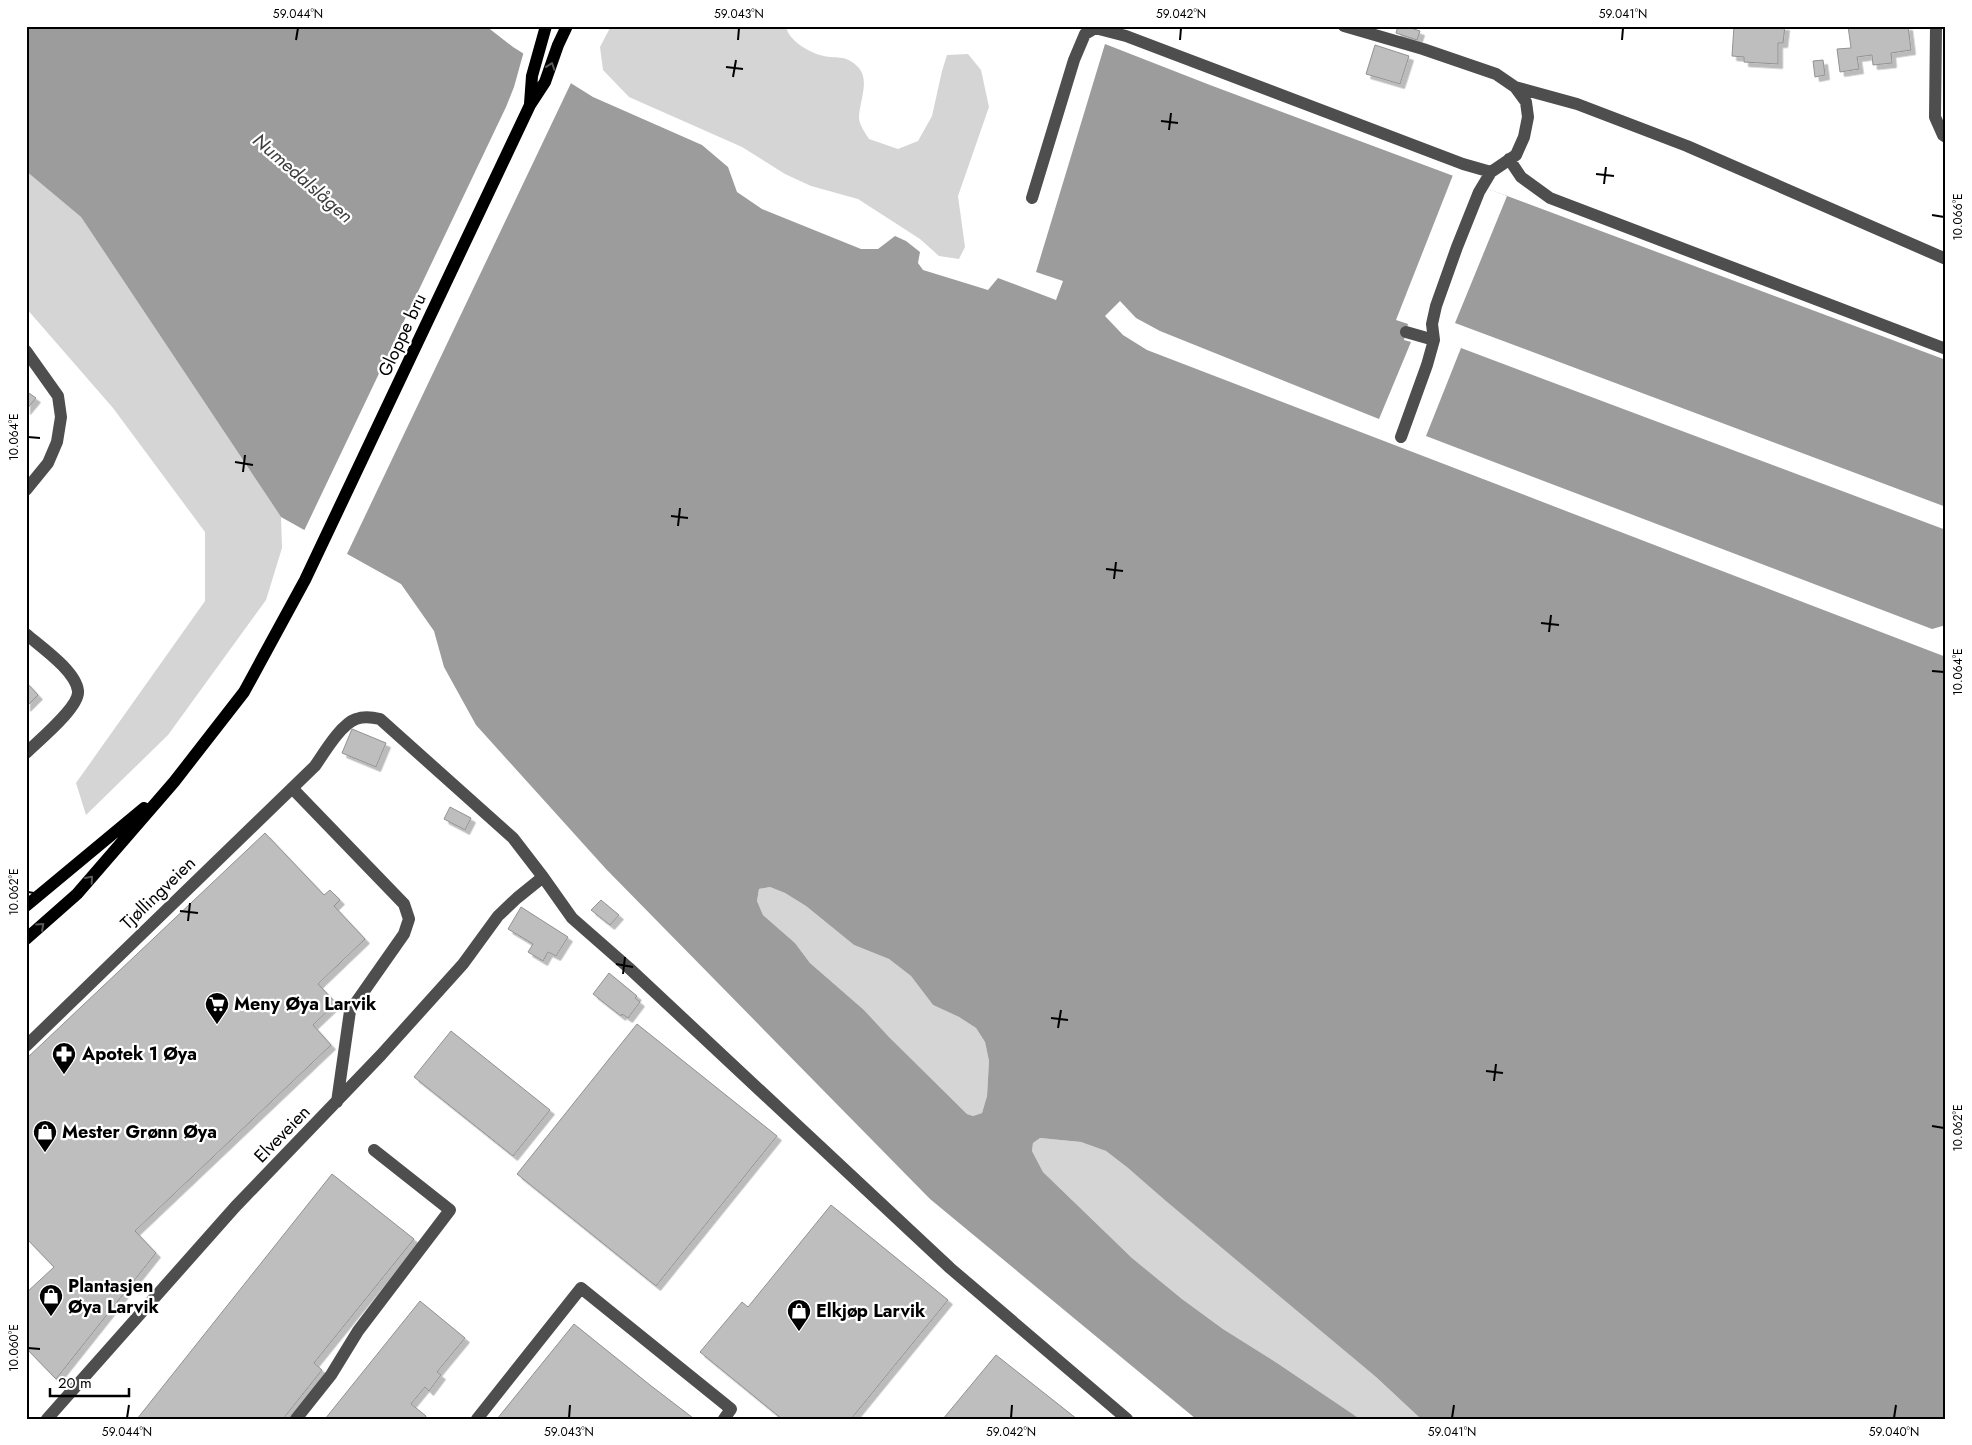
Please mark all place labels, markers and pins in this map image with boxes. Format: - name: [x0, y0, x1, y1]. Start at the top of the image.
- supermarket icon: Meny Øya Larvik: [204, 991, 230, 1025]
- place label: Meny Øya Larvik: [234, 991, 377, 1017]
- pharmacy icon: Apotek 1 Øya: [51, 1041, 77, 1075]
- place label: Apotek 1 Øya: [81, 1041, 197, 1067]
- shop icon: Mester Grønn Øya: [32, 1119, 58, 1153]
- place label: Mester Grønn Øya: [62, 1119, 217, 1145]
- place label: Plantasjen Øya Larvik: [68, 1273, 160, 1320]
- shop icon: Plantasjen Øya Larvik: [38, 1283, 64, 1317]
- shop icon: Elkjøp Larvik: [786, 1298, 812, 1332]
- place label: Elkjøp Larvik: [816, 1298, 926, 1324]

